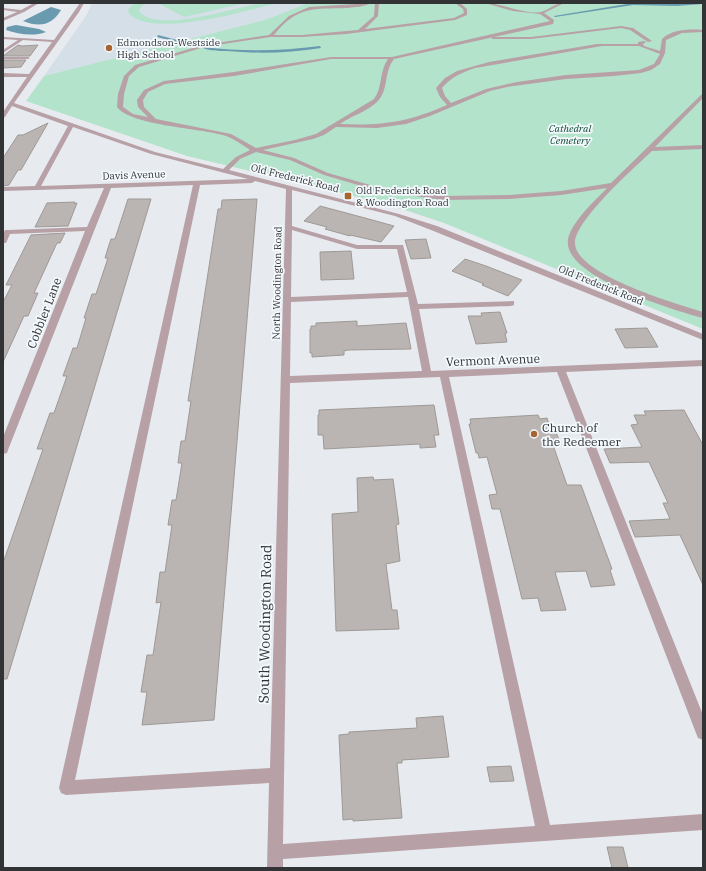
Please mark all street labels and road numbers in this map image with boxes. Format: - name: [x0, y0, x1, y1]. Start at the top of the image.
- street label: Old Frederick Road: [249, 161, 341, 195]
- street label: Davis Avenue: [102, 167, 166, 183]
- street label: North Woodington Road: [270, 226, 284, 340]
- street label: Old Frederick Road: [557, 262, 645, 308]
- street label: Cobbler Lane: [24, 275, 64, 351]
- street label: Vermont Avenue: [446, 351, 540, 369]
- street label: South Woodington Road: [255, 544, 275, 703]

